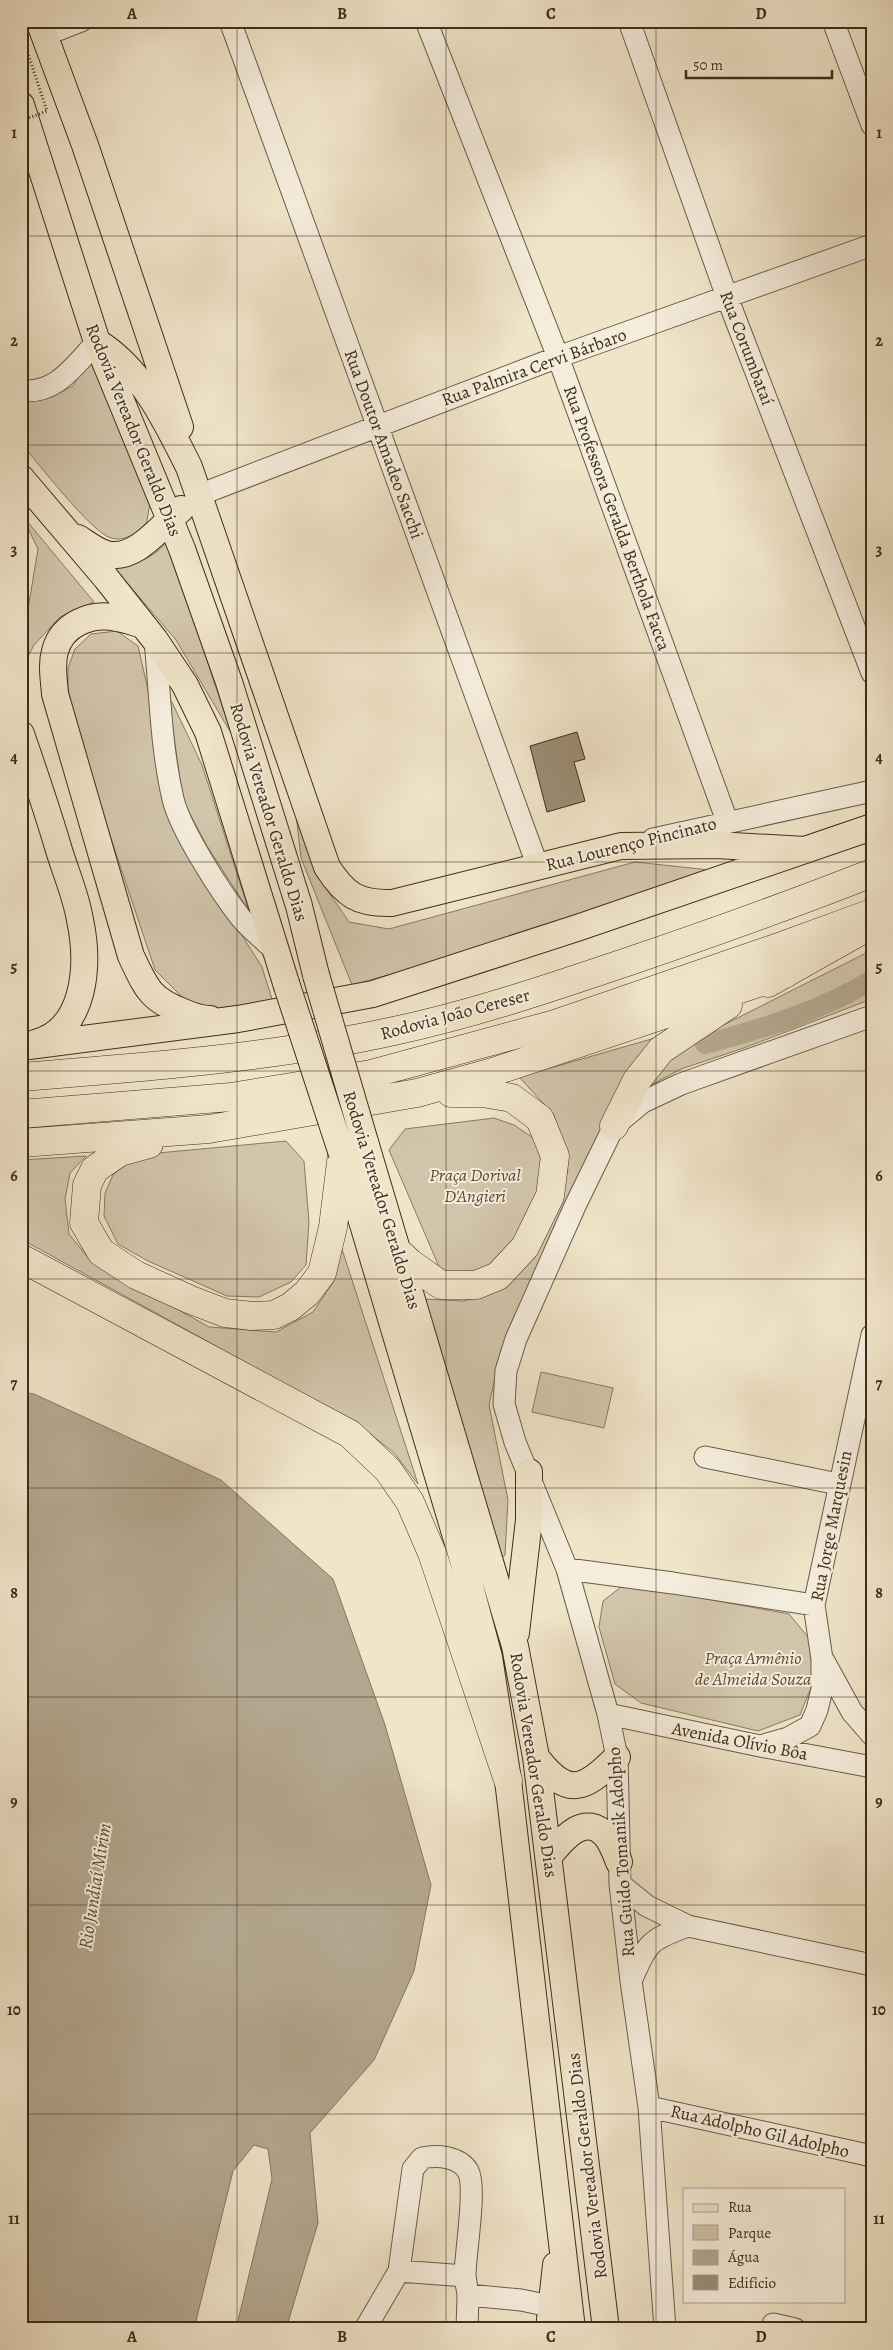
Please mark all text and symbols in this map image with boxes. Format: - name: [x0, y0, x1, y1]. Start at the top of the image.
- text: A: [126, 3, 138, 25]
- text: B: [337, 3, 347, 25]
- text: C: [546, 3, 556, 25]
- text: D: [755, 3, 767, 25]
- scale bar: [686, 48, 832, 80]
- text: 50 m: [693, 55, 723, 75]
- text: 1: [11, 122, 17, 144]
- text: 1: [876, 122, 882, 144]
- street label: Rua Corumbataí: [714, 287, 780, 409]
- street label: Rodovia Vereador Geraldo Dias: [80, 320, 188, 540]
- street label: Rua Palmira Cervi Bárbaro: [438, 322, 630, 412]
- text: 2: [10, 330, 18, 352]
- text: 2: [875, 330, 883, 352]
- street label: Rua Doutor Amadeo Sacchi: [339, 346, 429, 542]
- street label: Rua Professora Geralda Berthola Facca: [558, 382, 676, 655]
- text: 3: [11, 539, 18, 561]
- text: 3: [876, 539, 883, 561]
- street label: Rodovia Vereador Geraldo Dias: [224, 700, 314, 924]
- text: 4: [10, 747, 18, 769]
- text: 4: [875, 747, 883, 769]
- street label: Rua Lourenço Pincinato: [543, 811, 719, 877]
- text: 5: [11, 956, 18, 978]
- text: 5: [876, 956, 883, 978]
- street label: Rodovia João Cereser: [378, 982, 532, 1045]
- street label: Rodovia Vereador Geraldo Dias: [337, 1088, 427, 1312]
- park label: Praça Dorival D'Angieri: [429, 1163, 521, 1208]
- text: 6: [10, 1165, 18, 1187]
- text: 6: [875, 1165, 883, 1187]
- text: 7: [11, 1373, 18, 1395]
- text: 7: [876, 1373, 883, 1395]
- street label: Rua Jorge Marquesin: [805, 1448, 857, 1604]
- text: 8: [10, 1582, 18, 1604]
- text: 8: [875, 1582, 883, 1604]
- park label: Praça Armênio de Almeida Souza: [695, 1646, 811, 1691]
- street label: Rodovia Vereador Geraldo Dias: [504, 1651, 564, 1879]
- street label: Avenida Olívio Bôa: [669, 1716, 811, 1766]
- street label: Rua Guido Tomanik Adolpho: [602, 1746, 640, 1958]
- text: 9: [10, 1791, 18, 1813]
- text: 9: [875, 1791, 883, 1813]
- water label: Rio Jundiaí Mirim: [72, 1821, 118, 1951]
- text: 10: [7, 1999, 21, 2021]
- text: 10: [872, 1999, 886, 2021]
- street label: Rodovia Vereador Geraldo Dias: [561, 2052, 613, 2280]
- street label: Rua Adolpho Gil Adolpho: [668, 2099, 852, 2163]
- legend: [683, 2188, 846, 2302]
- text: Rua: [728, 2197, 752, 2217]
- text: 11: [8, 2208, 20, 2230]
- text: 11: [873, 2208, 885, 2230]
- text: Parque: [728, 2223, 771, 2243]
- text: Água: [727, 2247, 759, 2267]
- text: Edifício: [728, 2273, 776, 2293]
- text: A: [126, 2326, 138, 2348]
- text: B: [337, 2326, 347, 2348]
- text: C: [546, 2326, 556, 2348]
- text: D: [755, 2326, 767, 2348]

